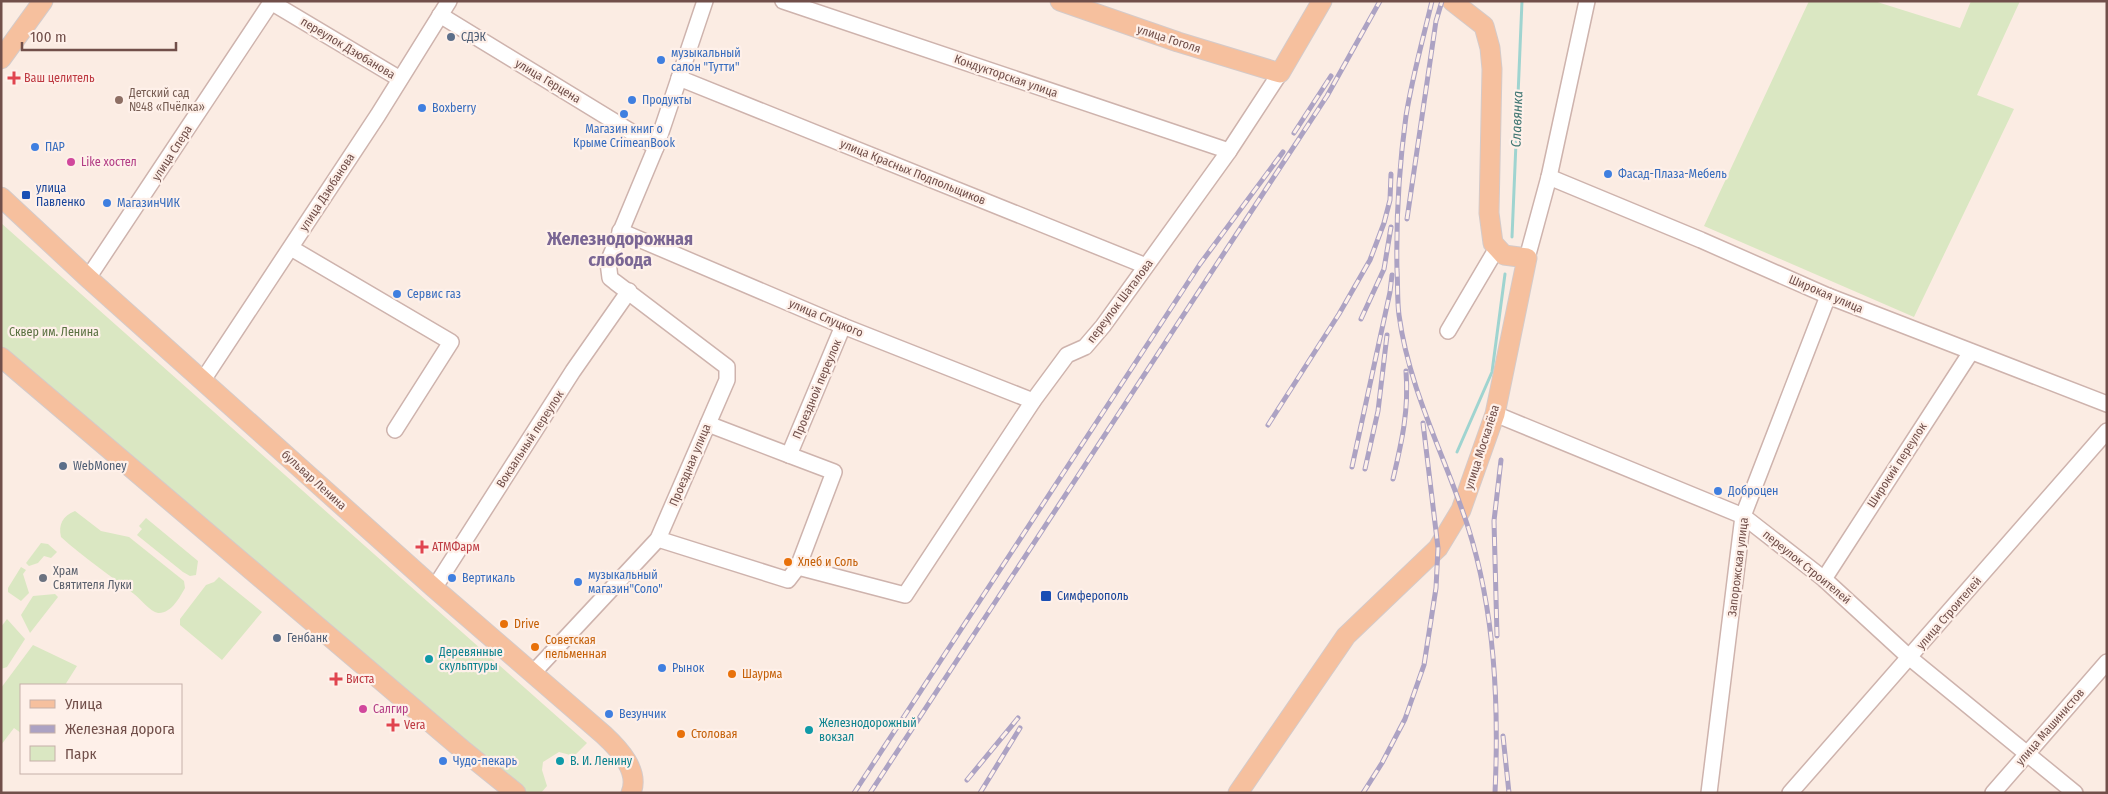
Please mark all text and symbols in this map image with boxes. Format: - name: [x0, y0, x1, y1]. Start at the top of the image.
- street label: переулок Дзюбанова: [298, 14, 398, 82]
- scale bar: [22, 20, 176, 52]
- street label: улица Гоголя: [1135, 22, 1203, 56]
- text: 100 m: [30, 28, 67, 46]
- place label: СДЭК: [461, 30, 487, 44]
- marker: СДЭК: [445, 31, 457, 43]
- place label: музыкальный салон "Тутти": [671, 46, 741, 74]
- street label: Кондукторская улица: [952, 52, 1060, 100]
- marker: музыкальный салон "Тутти": [655, 54, 667, 66]
- street label: улица Герцена: [513, 56, 583, 106]
- place label: Ваш целитель: [24, 71, 95, 85]
- marker: Ваш целитель: [8, 72, 20, 84]
- place label: Детский сад №48 «Пчёлка»: [128, 86, 205, 114]
- water label: Славянка: [1508, 90, 1526, 148]
- place label: Продукты: [642, 93, 692, 107]
- marker: Детский сад №48 «Пчёлка»: [113, 94, 125, 106]
- marker: Продукты: [626, 94, 638, 106]
- place label: Boxberry: [432, 101, 477, 115]
- marker: Boxberry: [416, 102, 428, 114]
- marker: Магазин книг о Крыме CrimeanBook: [618, 108, 630, 120]
- place label: Магазин книг о Крыме CrimeanBook: [573, 122, 675, 150]
- street label: улица Спера: [149, 123, 195, 183]
- street label: улица Красных Подпольщиков: [838, 136, 988, 208]
- place label: ПАР: [45, 140, 65, 154]
- marker: ПАР: [29, 141, 41, 153]
- street label: улица Дзюбанова: [297, 150, 357, 234]
- place label: Like хостел: [81, 155, 137, 169]
- marker: Like хостел: [65, 156, 77, 168]
- place label: Фасад-Плаза-Мебель: [1618, 167, 1727, 181]
- marker: Фасад-Плаза-Мебель: [1602, 168, 1614, 180]
- place label: улица Павленко: [36, 181, 85, 209]
- marker: улица Павленко: [20, 189, 32, 201]
- place label: МагазинЧИК: [117, 196, 181, 210]
- marker: МагазинЧИК: [101, 197, 113, 209]
- district label: Железнодорожная слобода: [546, 228, 693, 271]
- street label: переулок Шаталова: [1084, 256, 1156, 345]
- street label: Широкая улица: [1787, 272, 1865, 316]
- place label: Сервис газ: [407, 287, 461, 301]
- marker: Сервис газ: [391, 288, 403, 300]
- street label: улица Слуцкого: [787, 296, 865, 340]
- park label: Сквер им. Ленина: [9, 325, 99, 339]
- street label: Проездной переулок: [790, 337, 844, 441]
- street label: Вокзальный переулок: [493, 388, 567, 490]
- street label: улица Москалёва: [1462, 403, 1502, 491]
- street label: Широкий переулок: [1864, 420, 1930, 510]
- street label: Проездная улица: [666, 422, 714, 508]
- street label: бульвар Ленина: [279, 447, 349, 513]
- place label: WebMoney: [73, 459, 127, 473]
- marker: WebMoney: [57, 460, 69, 472]
- place label: Доброцен: [1727, 484, 1778, 498]
- marker: Доброцен: [1712, 485, 1724, 497]
- street label: Запорожская улица: [1725, 517, 1751, 617]
- street label: переулок Строителей: [1760, 527, 1854, 607]
- place label: АТМФарм: [432, 540, 480, 554]
- marker: АТМФарм: [416, 541, 428, 553]
- place label: Хлеб и Соль: [798, 555, 858, 569]
- marker: Хлеб и Соль: [782, 556, 794, 568]
- place label: Храм Святителя Луки: [53, 564, 132, 592]
- place label: музыкальный магазин"Соло": [588, 568, 663, 596]
- place label: Вертикаль: [462, 571, 515, 585]
- marker: Храм Святителя Луки: [37, 572, 49, 584]
- marker: Вертикаль: [446, 572, 458, 584]
- street label: улица Строителей: [1914, 574, 1984, 652]
- marker: музыкальный магазин"Соло": [572, 576, 584, 588]
- marker: Симферополь: [1039, 589, 1053, 603]
- place label: Симферополь: [1057, 589, 1129, 603]
- place label: Drive: [514, 617, 539, 631]
- marker: Drive: [498, 618, 510, 630]
- place label: Генбанк: [287, 631, 328, 645]
- marker: Генбанк: [271, 632, 283, 644]
- place label: Советская пельменная: [545, 633, 607, 661]
- marker: Советская пельменная: [529, 641, 541, 653]
- place label: Деревянные скульптуры: [438, 645, 503, 673]
- marker: Деревянные скульптуры: [423, 653, 435, 665]
- place label: Рынок: [672, 661, 705, 675]
- marker: Рынок: [656, 662, 668, 674]
- place label: Шаурма: [742, 667, 783, 681]
- marker: Шаурма: [726, 668, 738, 680]
- place label: Виста: [346, 672, 375, 686]
- marker: Виста: [330, 673, 342, 685]
- legend: [20, 684, 182, 774]
- street label: улица Машинистов: [2013, 686, 2087, 768]
- text: Улица: [64, 695, 103, 713]
- place label: Салгир: [373, 702, 409, 716]
- marker: Салгир: [357, 703, 369, 715]
- place label: Везунчик: [619, 707, 666, 721]
- marker: Везунчик: [603, 708, 615, 720]
- place label: Железнодорожный вокзал: [819, 716, 917, 744]
- marker: Vera: [386, 718, 400, 732]
- place label: Vera: [404, 718, 426, 732]
- text: Железная дорога: [65, 720, 175, 738]
- marker: Железнодорожный вокзал: [803, 724, 815, 736]
- place label: Столовая: [691, 727, 737, 741]
- marker: Столовая: [675, 728, 687, 740]
- text: Парк: [65, 745, 96, 763]
- place label: Чудо-пекарь: [453, 754, 518, 768]
- place label: В. И. Ленину: [570, 754, 633, 768]
- marker: Чудо-пекарь: [437, 755, 449, 767]
- marker: В. И. Ленину: [554, 755, 566, 767]

